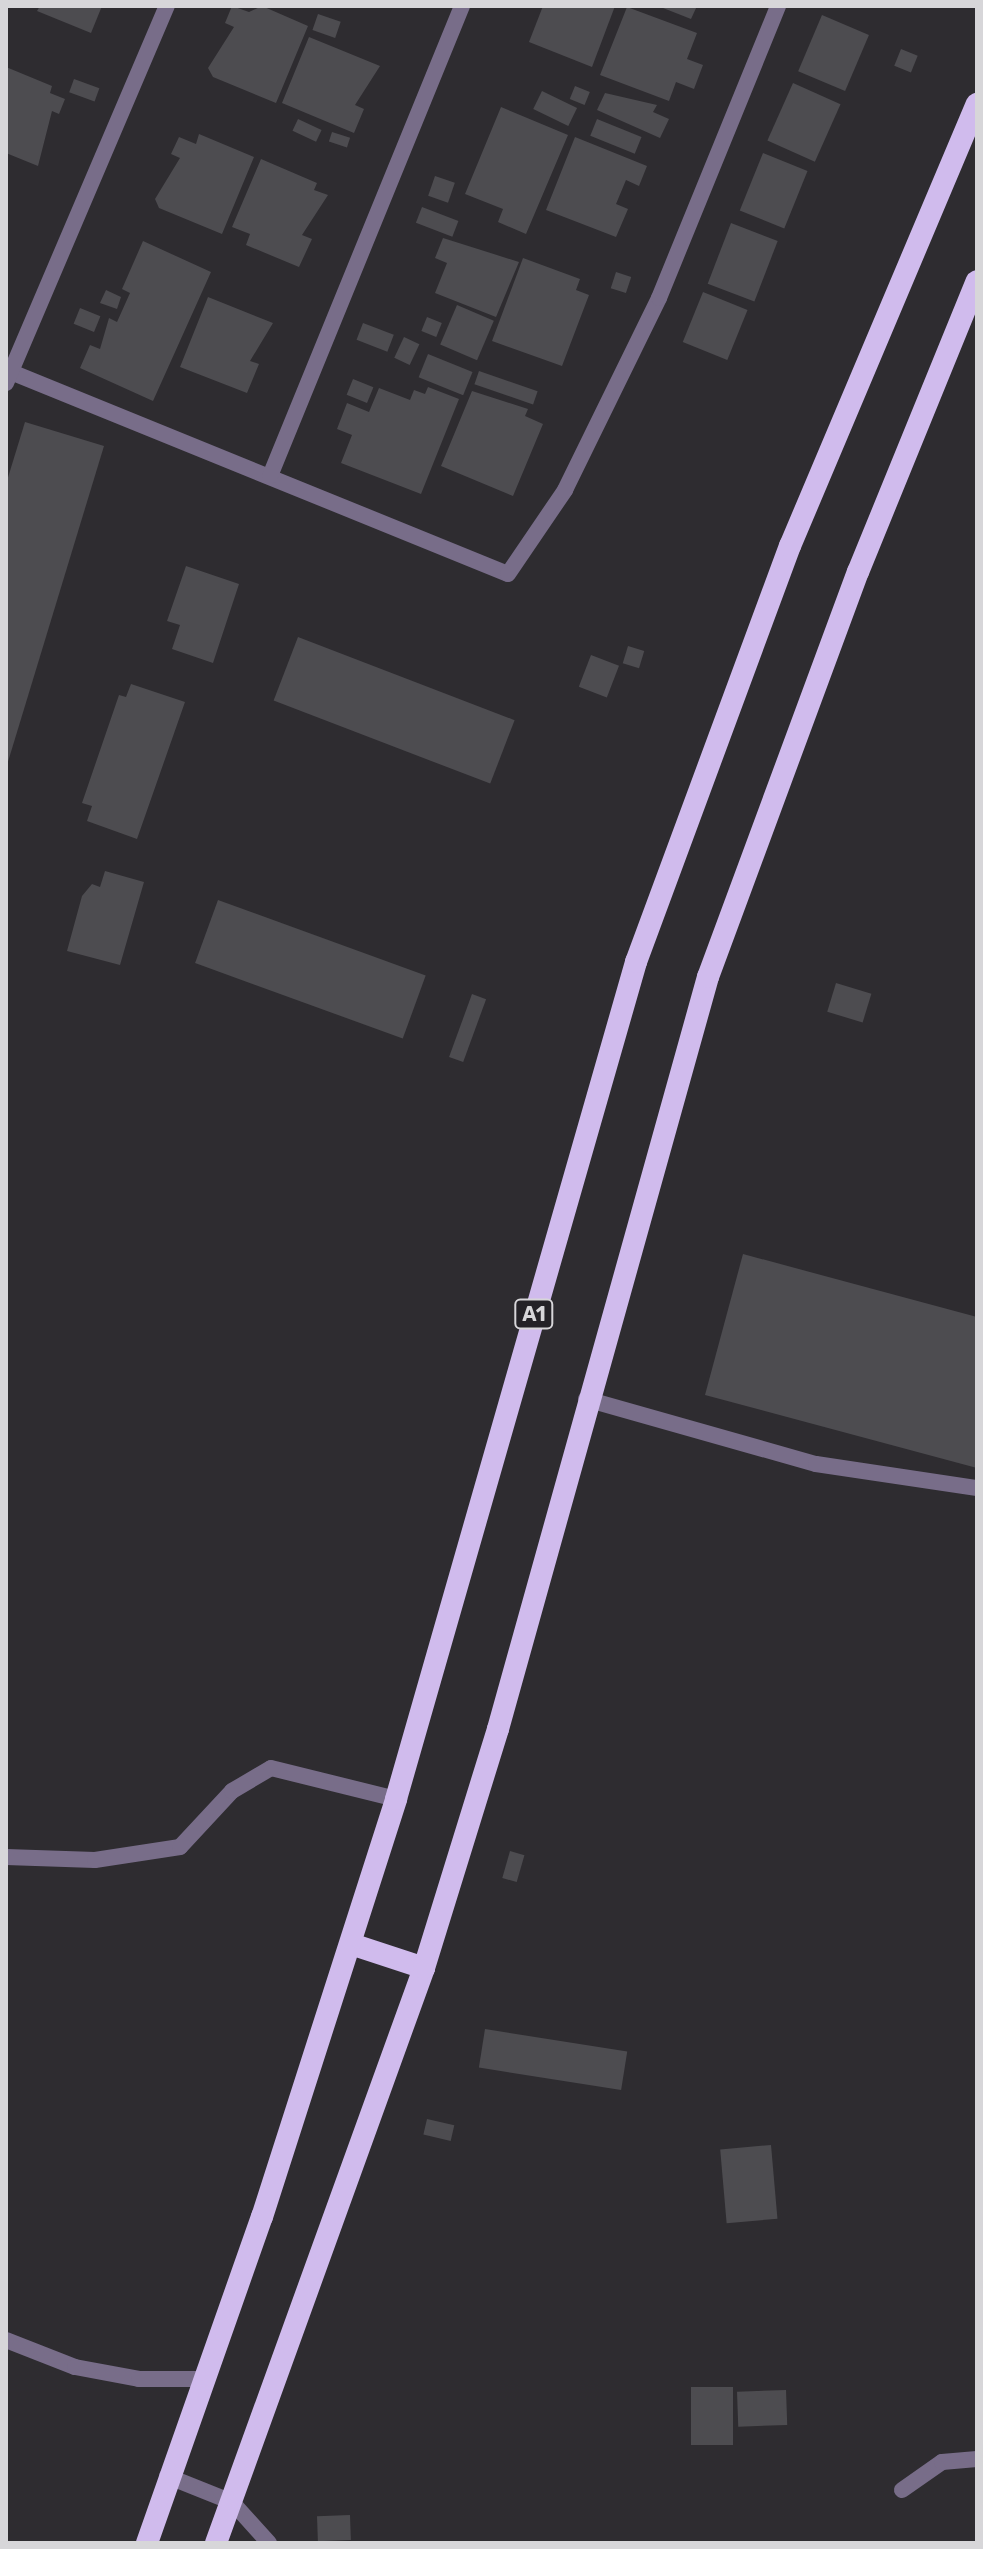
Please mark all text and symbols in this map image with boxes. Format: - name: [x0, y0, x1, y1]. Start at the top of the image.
- road number: A1: [514, 1298, 554, 1330]

